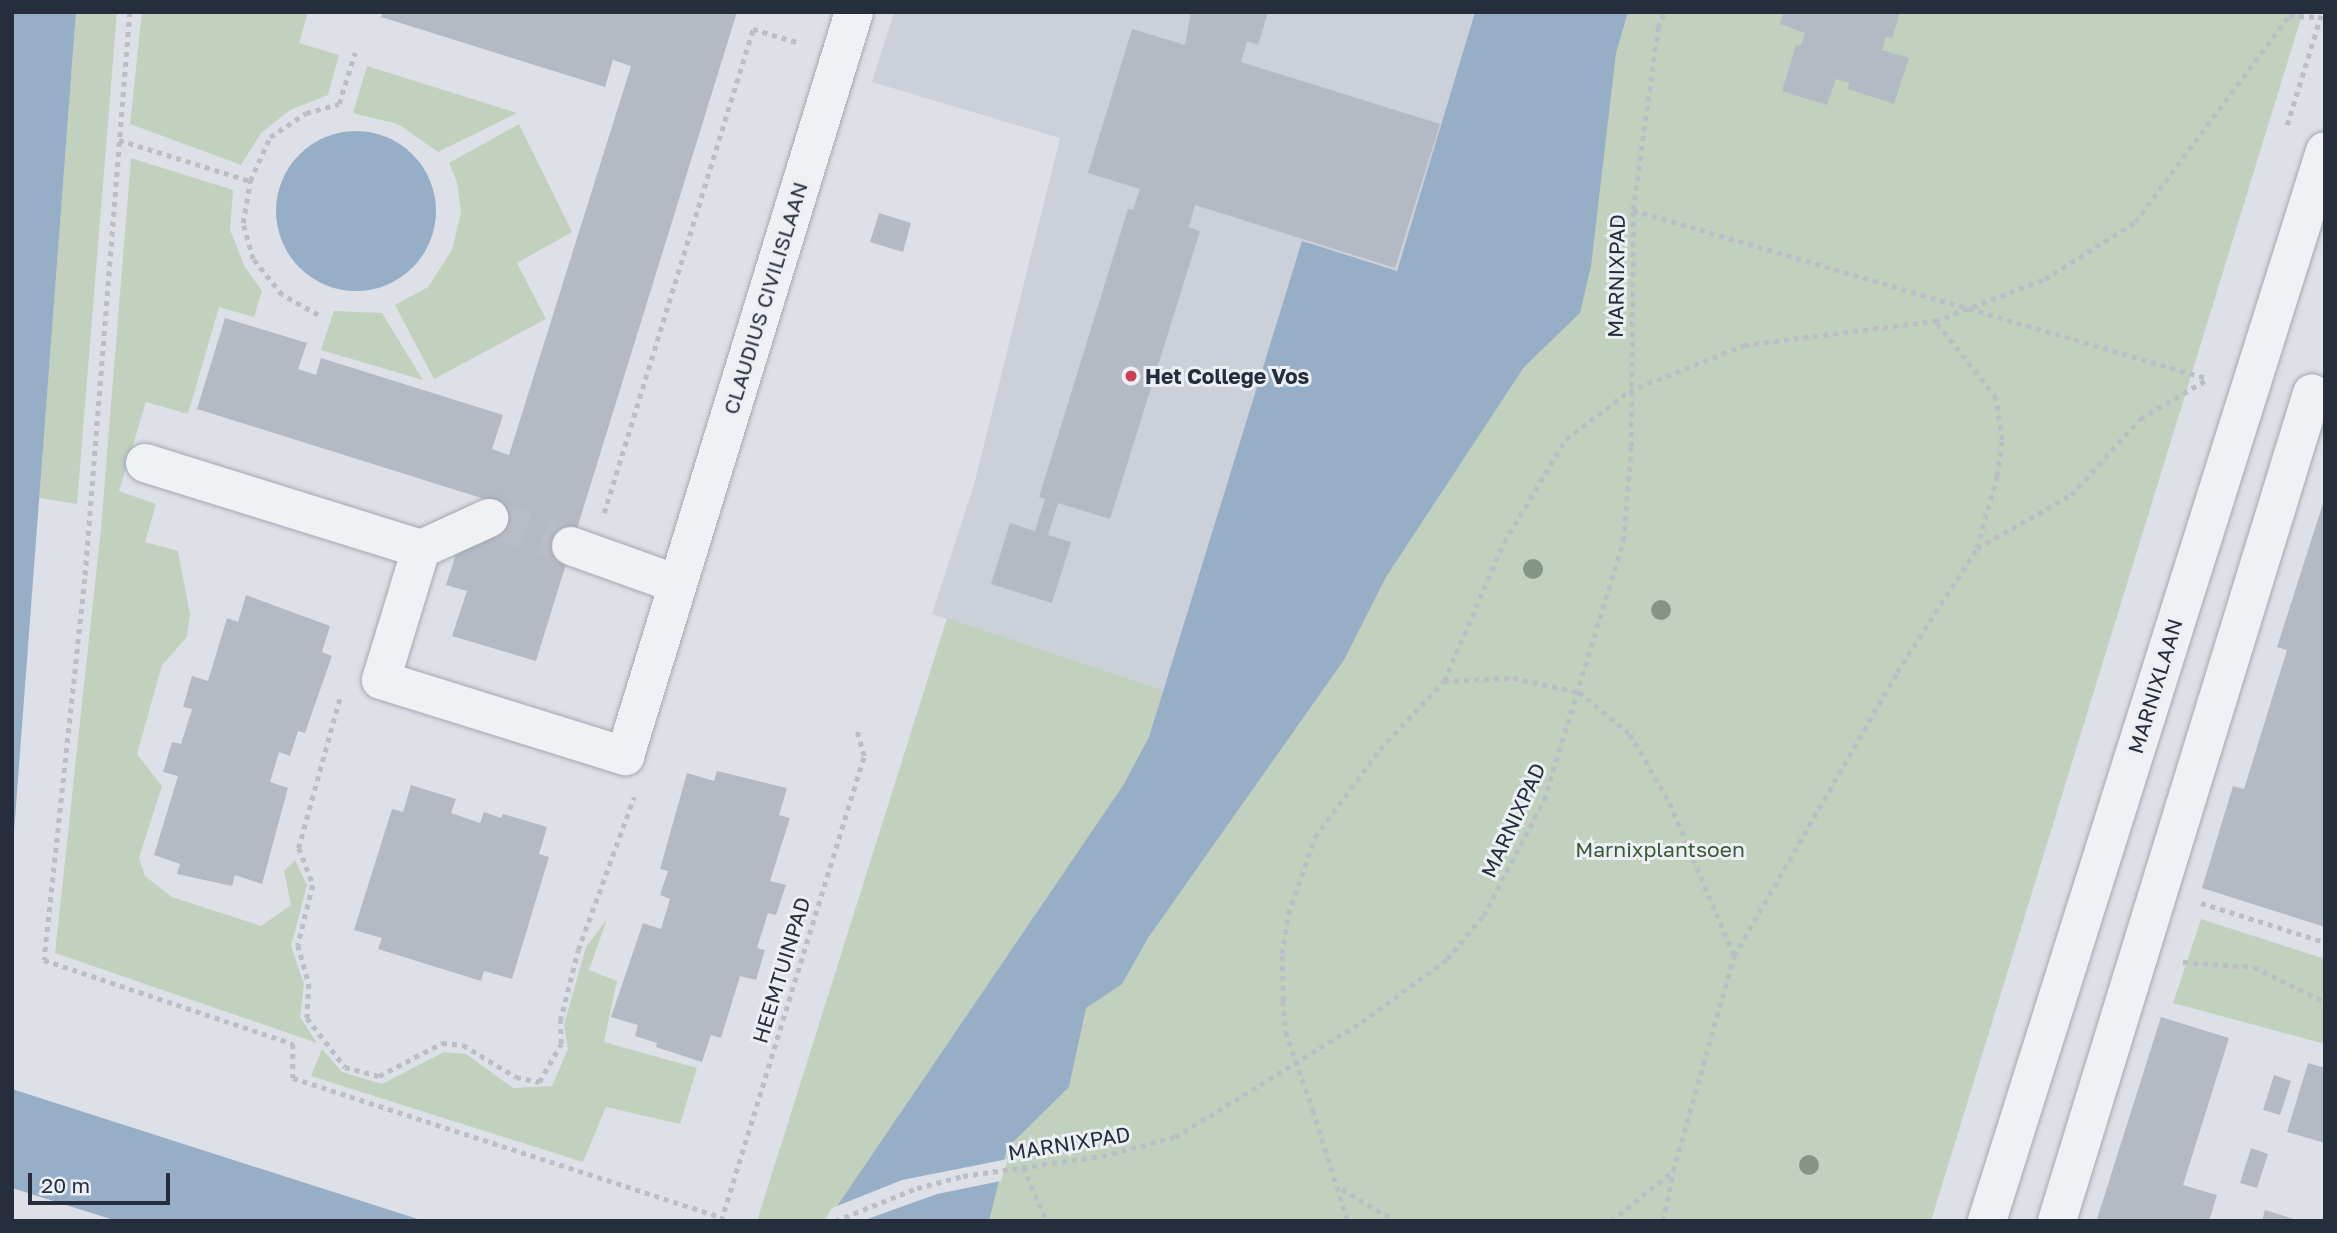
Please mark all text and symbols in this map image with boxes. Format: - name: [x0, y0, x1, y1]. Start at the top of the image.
- street label: CLAUDIUS CIVILISLAAN: [718, 179, 812, 417]
- street label: MARNIXPAD: [1602, 214, 1630, 338]
- place label: Het College Vos: [1145, 363, 1309, 389]
- marker: Het College Vos: [1123, 368, 1139, 384]
- street label: MARNIXLAAN: [2122, 615, 2188, 757]
- street label: MARNIXPAD: [1475, 759, 1551, 881]
- park label: Marnixplantsoen: [1575, 836, 1745, 862]
- street label: HEEMTUINPAD: [747, 894, 815, 1046]
- street label: MARNIXPAD: [1006, 1121, 1132, 1165]
- scale bar: [32, 1160, 173, 1204]
- text: 20 m: [41, 1172, 90, 1198]

